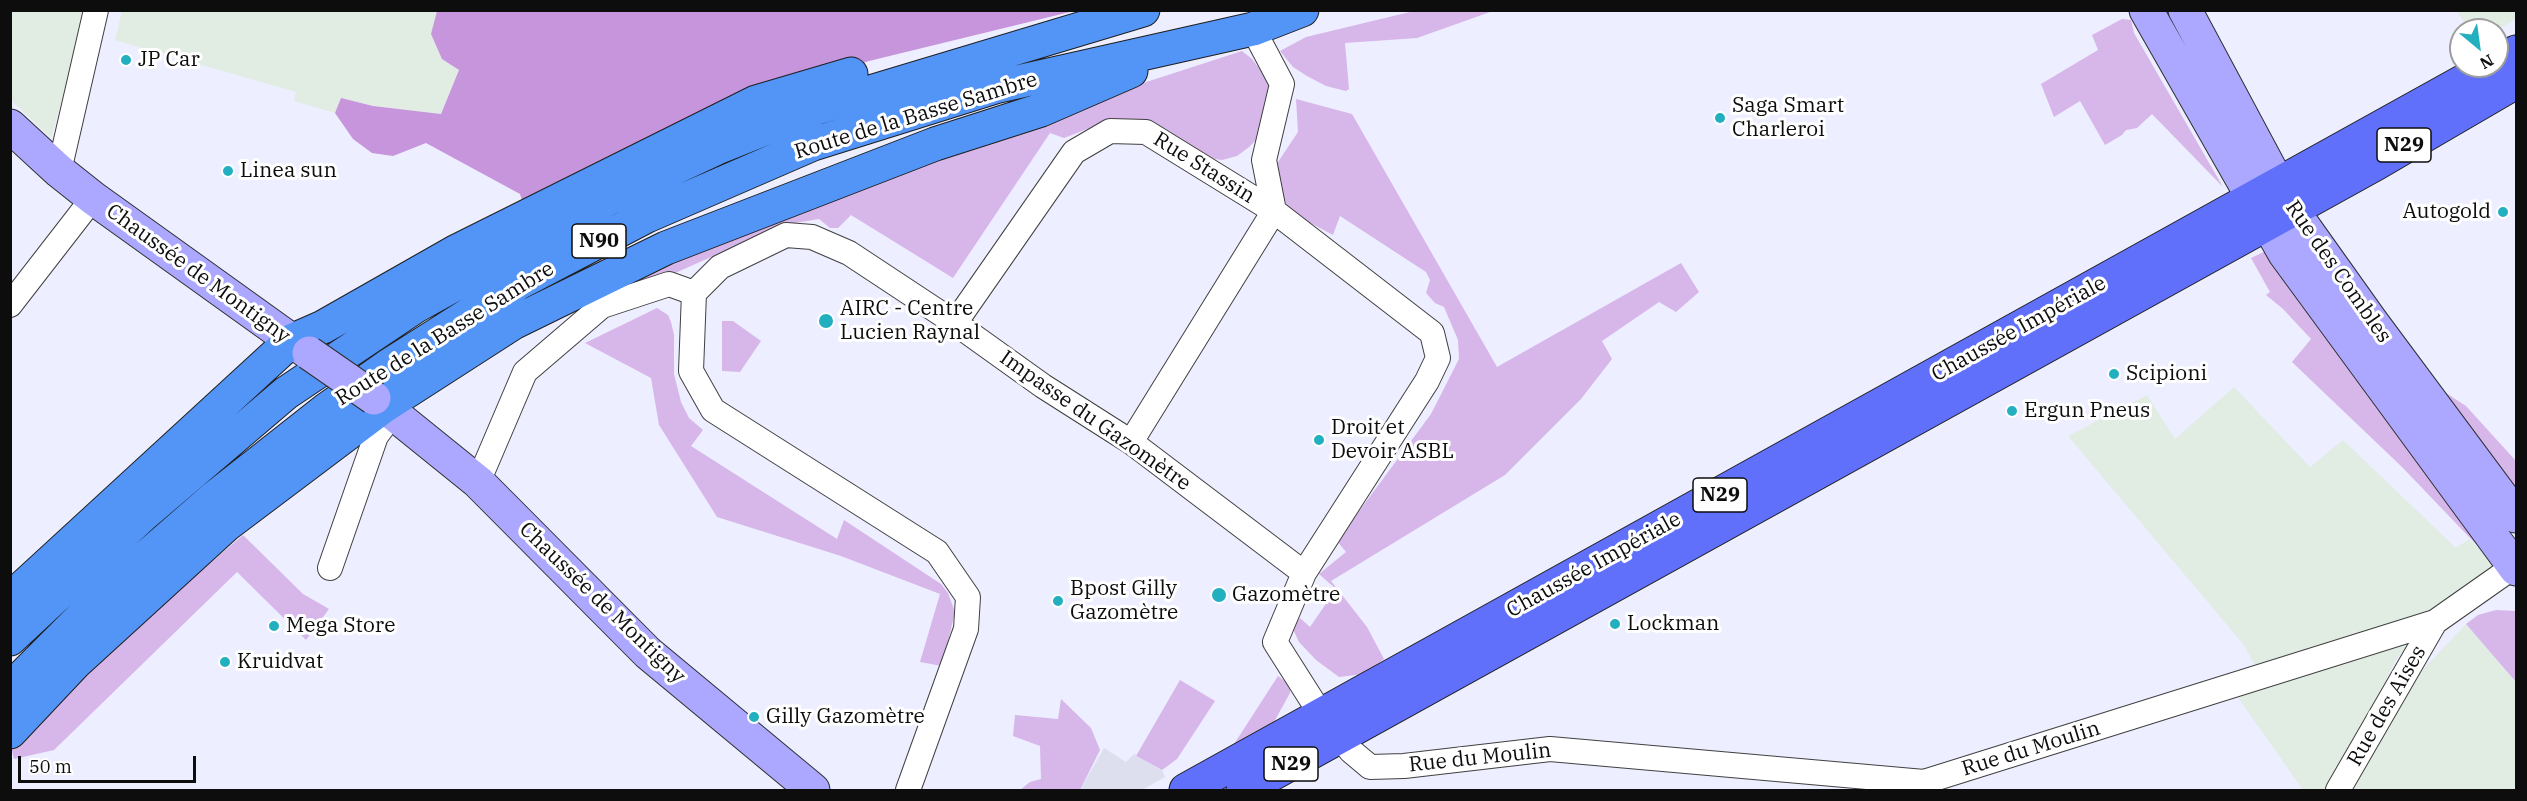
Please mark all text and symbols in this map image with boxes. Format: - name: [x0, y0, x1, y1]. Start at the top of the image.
- north arrow: [2449, 18, 2509, 78]
- place label: JP Car: [138, 47, 200, 73]
- text: N: [2476, 50, 2497, 74]
- marker: JP Car: [119, 53, 133, 67]
- street label: Route de la Basse Sambre: [791, 67, 1041, 165]
- place label: Saga Smart Charleroi: [1732, 93, 1844, 143]
- marker: Saga Smart Charleroi: [1713, 111, 1727, 125]
- street label: Rue Stassin: [1149, 127, 1259, 209]
- road number: N29: [2377, 128, 2431, 162]
- place label: Linea sun: [240, 158, 337, 184]
- marker: Linea sun: [221, 164, 235, 178]
- street label: Rue des Combles: [2280, 196, 2396, 348]
- street label: Chaussée de Montigny: [101, 199, 295, 349]
- place label: Autogold: [2403, 199, 2491, 225]
- marker: Autogold: [2496, 205, 2510, 219]
- road number: N90: [572, 224, 626, 258]
- street label: Route de la Basse Sambre: [331, 256, 559, 412]
- street label: Chaussée Impériale: [1927, 271, 2111, 387]
- place label: AIRC - Centre Lucien Raynal: [840, 296, 980, 346]
- marker: AIRC - Centre Lucien Raynal: [817, 312, 835, 330]
- street label: Impasse du Gazomètre: [995, 345, 1195, 497]
- place label: Scipioni: [2126, 361, 2207, 387]
- marker: Scipioni: [2107, 367, 2121, 381]
- place label: Ergun Pneus: [2024, 398, 2150, 424]
- marker: Ergun Pneus: [2005, 404, 2019, 418]
- place label: Droit et Devoir ASBL: [1331, 415, 1454, 465]
- marker: Droit et Devoir ASBL: [1312, 433, 1326, 447]
- road number: N29: [1693, 478, 1747, 512]
- street label: Chaussée Impériale: [1502, 507, 1686, 623]
- street label: Chaussée de Montigny: [514, 517, 690, 689]
- place label: Bpost Gilly Gazomètre: [1070, 576, 1178, 626]
- place label: Gazomètre: [1232, 582, 1340, 608]
- marker: Gazomètre: [1210, 586, 1228, 604]
- marker: Bpost Gilly Gazomètre: [1051, 594, 1065, 608]
- place label: Lockman: [1627, 611, 1720, 637]
- place label: Mega Store: [286, 613, 395, 639]
- marker: Lockman: [1608, 617, 1622, 631]
- marker: Mega Store: [267, 619, 281, 633]
- street label: Rue des Aises: [2342, 641, 2432, 771]
- place label: Kruidvat: [237, 649, 323, 675]
- marker: Kruidvat: [218, 655, 232, 669]
- place label: Gilly Gazomètre: [766, 704, 925, 730]
- marker: Gilly Gazomètre: [747, 710, 761, 724]
- street label: Rue du Moulin: [1959, 716, 2103, 782]
- street label: Rue du Moulin: [1407, 738, 1553, 778]
- scale bar: [21, 744, 200, 782]
- road number: N29: [1264, 747, 1318, 781]
- text: 50 m: [29, 755, 72, 778]

